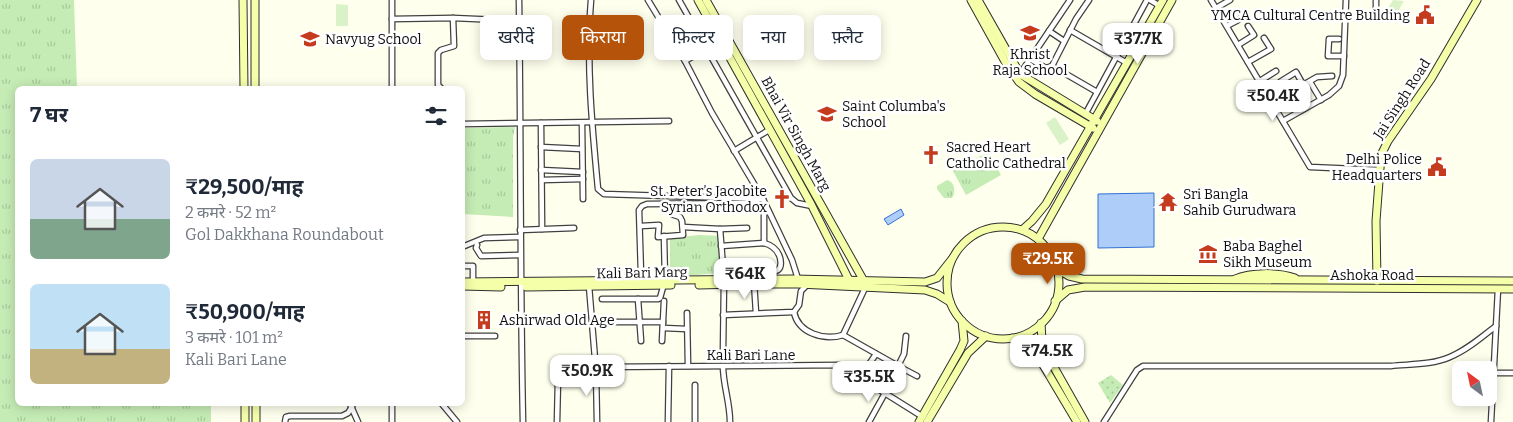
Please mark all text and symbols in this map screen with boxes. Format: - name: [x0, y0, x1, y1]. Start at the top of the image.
- public building icon: YMCA Cultural Centre Building: [1414, 4, 1436, 26]
- place label: YMCA Cultural Centre Building: [1211, 7, 1410, 24]
- chip: खरीदें: [480, 15, 552, 60]
- chip: किराया: [562, 15, 644, 60]
- chip: फ़िल्टर: [654, 15, 733, 60]
- chip: नया: [743, 15, 804, 60]
- chip: फ़्लैट: [814, 15, 881, 60]
- school or university icon: Khrist Raja School: [1019, 22, 1041, 44]
- pin: ₹37.7K: [1097, 22, 1179, 65]
- school or university icon: Navyug School: [299, 28, 321, 50]
- text: ₹37.7K: [1113, 29, 1163, 48]
- place label: Navyug School: [325, 31, 422, 48]
- place label: Khrist Raja School: [993, 46, 1067, 79]
- street label: Jai Singh Road: [1369, 56, 1434, 143]
- street label: Bhai Vir Singh Marg: [757, 74, 835, 194]
- pin: ₹50.4K: [1232, 80, 1314, 122]
- text: ₹50.4K: [1247, 86, 1299, 105]
- place label: Saint Columba's School: [842, 98, 946, 131]
- text: 7 घर: [30, 102, 68, 128]
- icon: filters: [422, 102, 450, 130]
- school or university icon: Saint Columba's School: [816, 103, 838, 125]
- place label: Sacred Heart Catholic Cathedral: [946, 139, 1066, 172]
- church icon: Sacred Heart Catholic Cathedral: [920, 144, 942, 166]
- place label: Delhi Police Headquarters: [1332, 151, 1422, 184]
- public building icon: Delhi Police Headquarters: [1426, 156, 1448, 178]
- text: ₹29,500/माह: [185, 174, 303, 200]
- icon: home: [70, 179, 130, 239]
- place label: St. Peter’s Jacobite Syrian Orthodox: [650, 183, 767, 216]
- place label: Sri Bangla Sahib Gurudwara: [1183, 186, 1297, 219]
- church icon: St. Peter’s Jacobite Syrian Orthodox: [771, 188, 793, 210]
- temple icon: Sri Bangla Sahib Gurudwara: [1157, 191, 1179, 213]
- text: 2 कमरे · 52 m²: [185, 203, 276, 222]
- text: Gol Dakkhana Roundabout: [185, 225, 384, 244]
- place label: Baba Baghel Sikh Museum: [1223, 238, 1313, 271]
- pin: ₹29.5K: [1007, 242, 1089, 285]
- museum icon: Baba Baghel Sikh Museum: [1197, 243, 1219, 265]
- text: ₹29.5K: [1022, 249, 1074, 268]
- pin: ₹64K: [715, 258, 775, 300]
- street label: Kali Bari Marg: [596, 264, 688, 282]
- text: ₹64K: [725, 264, 765, 283]
- street label: Ashoka Road: [1330, 267, 1414, 284]
- text: ₹50,900/माह: [185, 299, 305, 325]
- icon: home: [70, 304, 130, 364]
- building icon: Ashirwad Old Age: [473, 309, 495, 331]
- place label: Ashirwad Old Age: [499, 312, 615, 329]
- text: 3 कमरे · 101 m²: [185, 328, 283, 347]
- pin: ₹74.5K: [1006, 334, 1088, 377]
- text: ₹74.5K: [1021, 341, 1073, 360]
- street label: Kali Bari Lane: [706, 347, 796, 364]
- text: Kali Bari Lane: [185, 350, 287, 369]
- pin: ₹50.9K: [546, 354, 628, 397]
- pin: ₹35.5K: [828, 360, 910, 403]
- text: ₹50.9K: [561, 361, 613, 380]
- north arrow: [1452, 361, 1498, 406]
- map controls: [1452, 361, 1497, 406]
- text: ₹35.5K: [843, 367, 895, 386]

